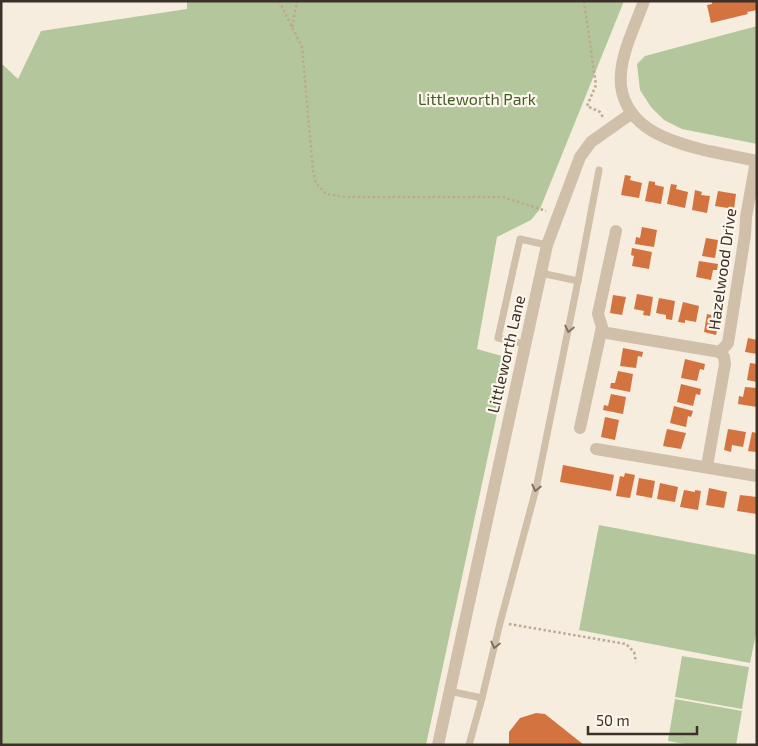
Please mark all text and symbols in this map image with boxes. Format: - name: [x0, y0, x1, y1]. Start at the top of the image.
- park label: Littleworth Park: [418, 89, 536, 108]
- street label: Hazelwood Drive: [704, 207, 739, 331]
- street label: Littleworth Lane: [483, 293, 528, 415]
- one-way arrow: [564, 325, 574, 334]
- one-way arrow: [531, 484, 542, 493]
- one-way arrow: [490, 641, 501, 650]
- scale bar: [588, 704, 697, 736]
- text: 50 m: [596, 711, 630, 729]

